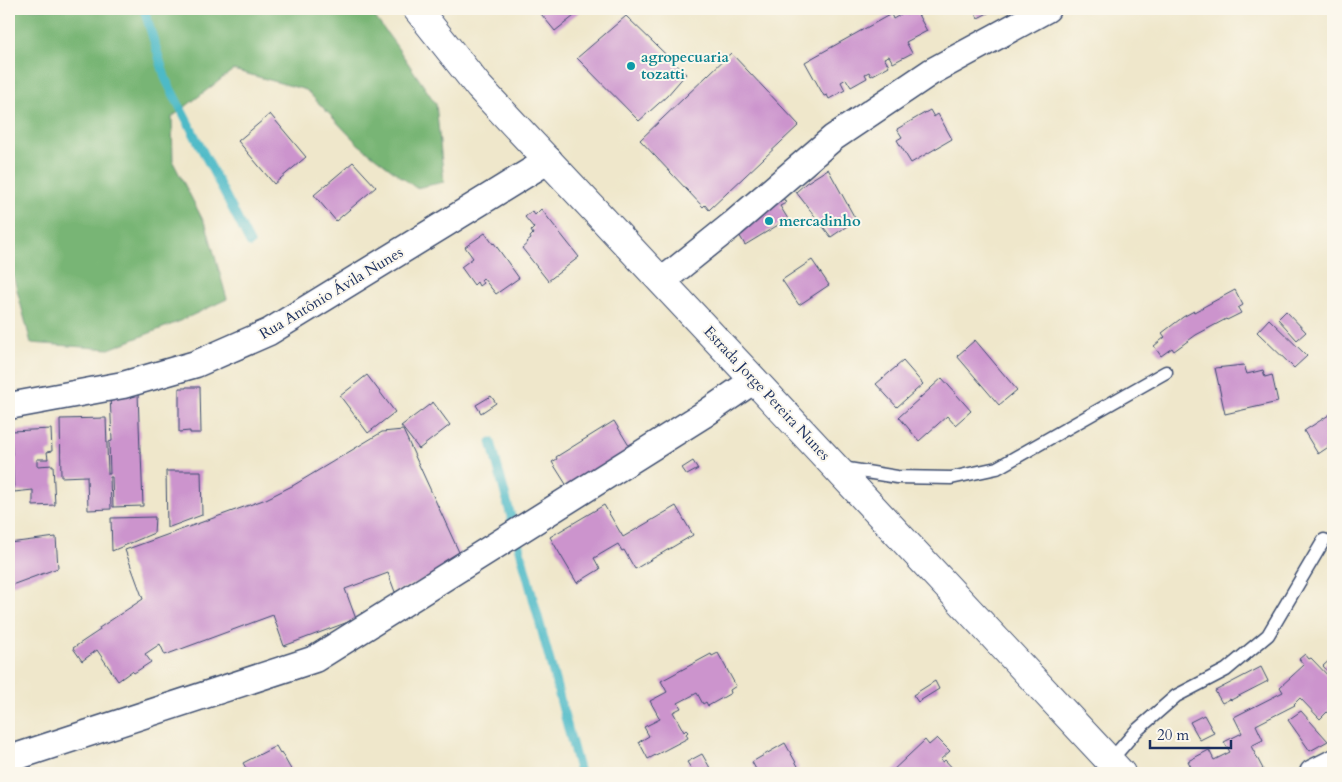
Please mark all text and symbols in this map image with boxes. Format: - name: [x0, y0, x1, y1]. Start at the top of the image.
- place label: agropecuaria tozatti: [641, 47, 729, 84]
- marker: agropecuaria tozatti: [625, 60, 637, 72]
- place label: mercadinho: [779, 211, 861, 231]
- marker: mercadinho: [763, 215, 775, 227]
- street label: Rua Antônio Ávila Nunes: [255, 242, 407, 344]
- street label: Estrada Jorge Pereira Nunes: [699, 321, 835, 465]
- scale bar: [1150, 717, 1231, 749]
- text: 20 m: [1157, 725, 1189, 745]

